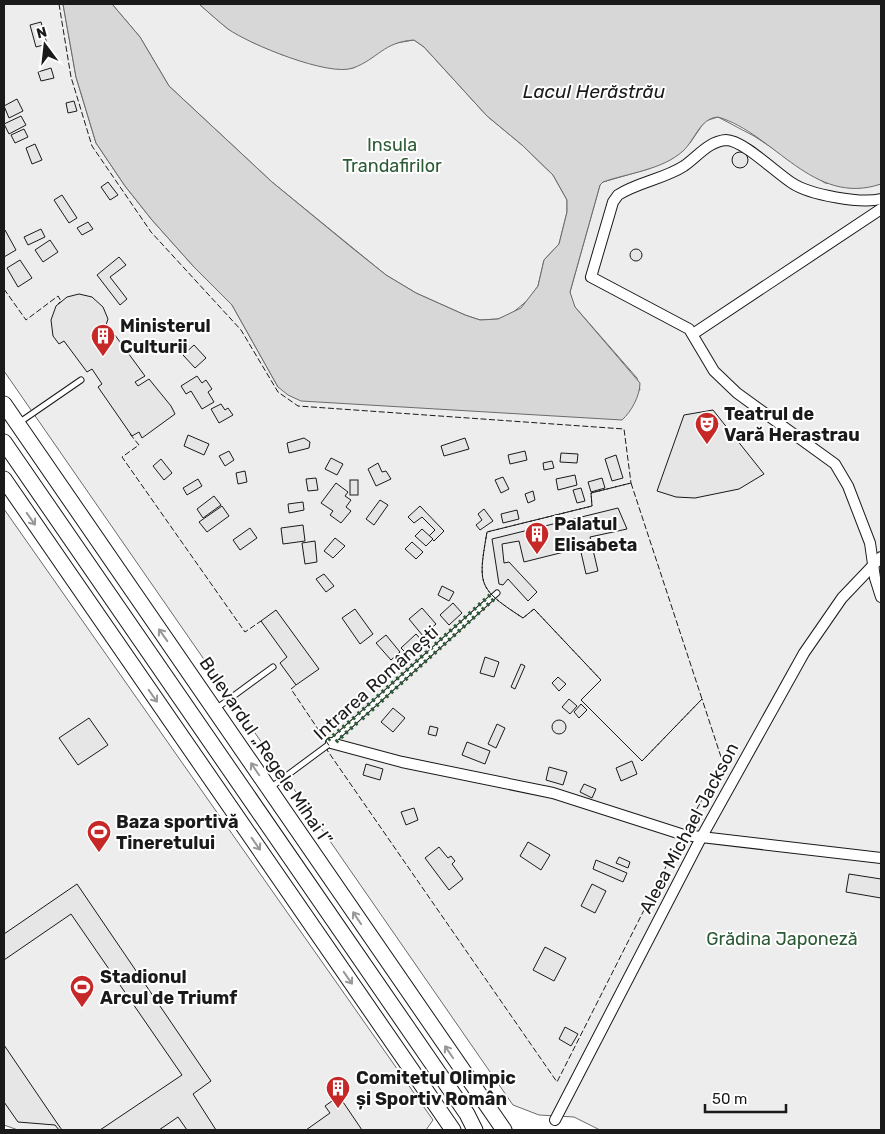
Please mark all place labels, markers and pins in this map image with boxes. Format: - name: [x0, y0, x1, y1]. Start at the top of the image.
- place label: Ministerul Culturii: [120, 315, 211, 358]
- building icon: Ministerul Culturii: [90, 323, 116, 357]
- place label: Teatrul de Vară Herastrau: [724, 403, 860, 446]
- theatre icon: Teatrul de Vară Herastrau: [694, 411, 720, 445]
- place label: Palatul Elisabeta: [554, 513, 637, 556]
- building icon: Palatul Elisabeta: [524, 521, 550, 555]
- place label: Baza sportivă Tineretului: [116, 811, 239, 854]
- sports icon: Baza sportivă Tineretului: [86, 819, 112, 853]
- place label: Stadionul Arcul de Triumf: [100, 966, 237, 1009]
- sports icon: Stadionul Arcul de Triumf: [69, 974, 95, 1008]
- place label: Comitetul Olimpic și Sportiv Român: [356, 1067, 516, 1110]
- building icon: Comitetul Olimpic și Sportiv Român: [325, 1075, 351, 1109]

